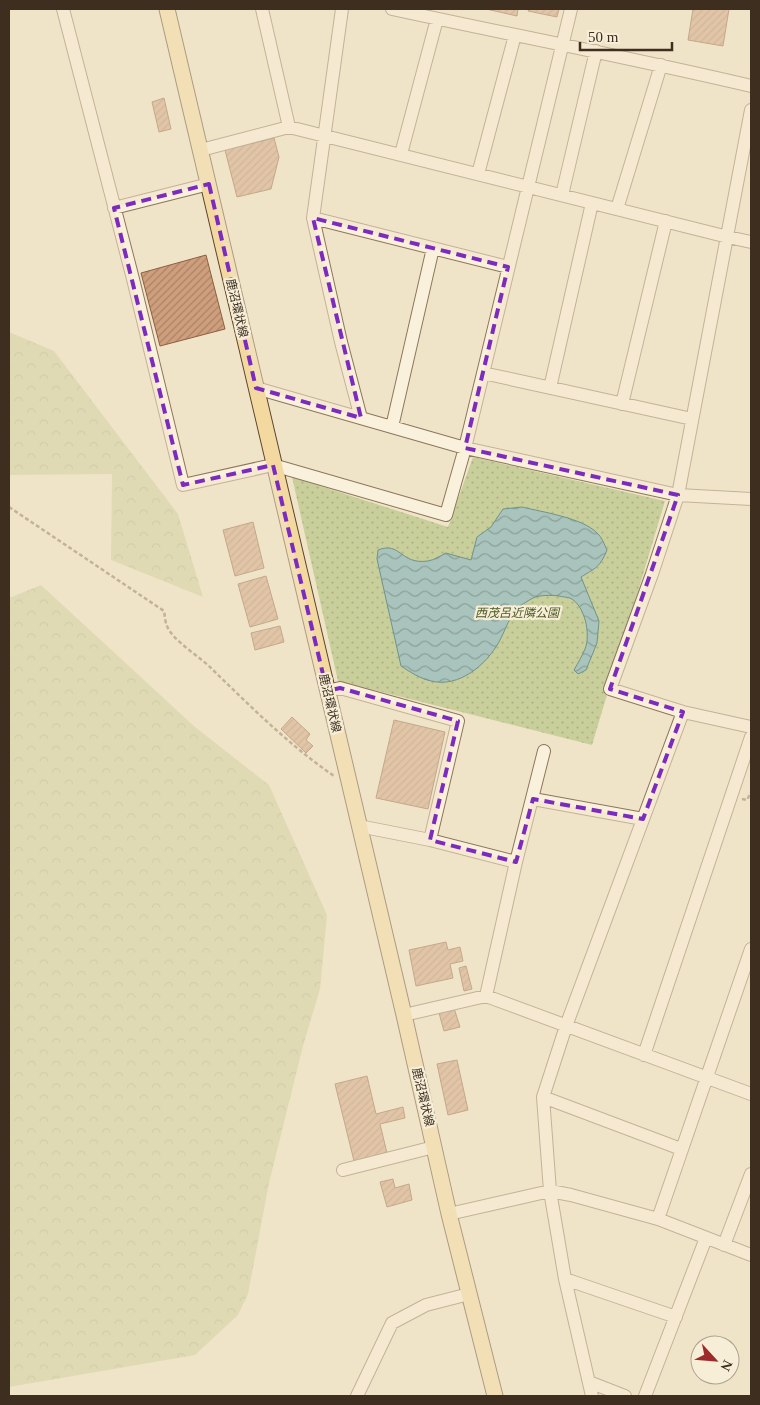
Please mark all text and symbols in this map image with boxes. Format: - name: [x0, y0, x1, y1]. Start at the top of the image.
- scale bar: [580, 20, 672, 52]
- text: 50 m: [588, 29, 619, 45]
- street label: 鹿沼環状線: [223, 277, 251, 339]
- park label: 西茂呂近隣公園: [475, 606, 561, 620]
- street label: 鹿沼環状線: [316, 672, 344, 734]
- street label: 鹿沼環状線: [409, 1066, 437, 1128]
- north arrow: [690, 1335, 740, 1385]
- text: N: [717, 1358, 735, 1373]

